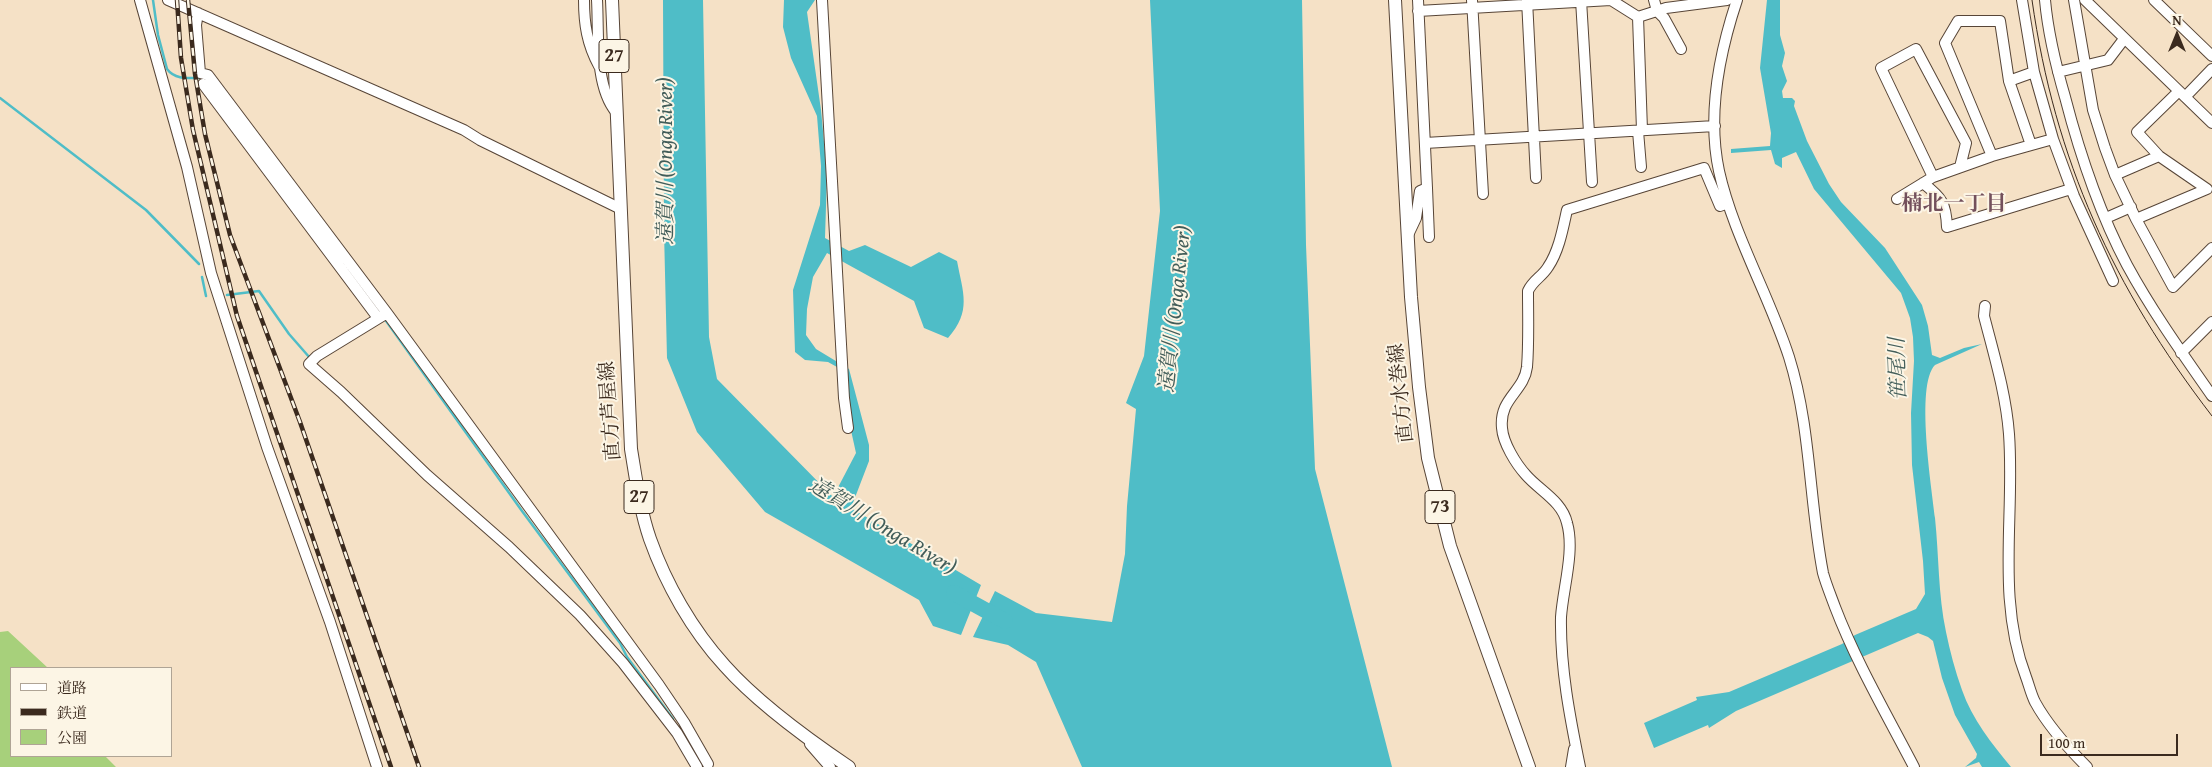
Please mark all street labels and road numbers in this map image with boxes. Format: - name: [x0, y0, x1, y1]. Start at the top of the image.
- road number: 27: [599, 40, 629, 72]
- street label: 直方水巻線: [1385, 342, 1419, 444]
- street label: 直方芦屋線: [596, 360, 626, 462]
- road number: 27: [624, 481, 654, 514]
- road number: 73: [1425, 491, 1455, 524]

